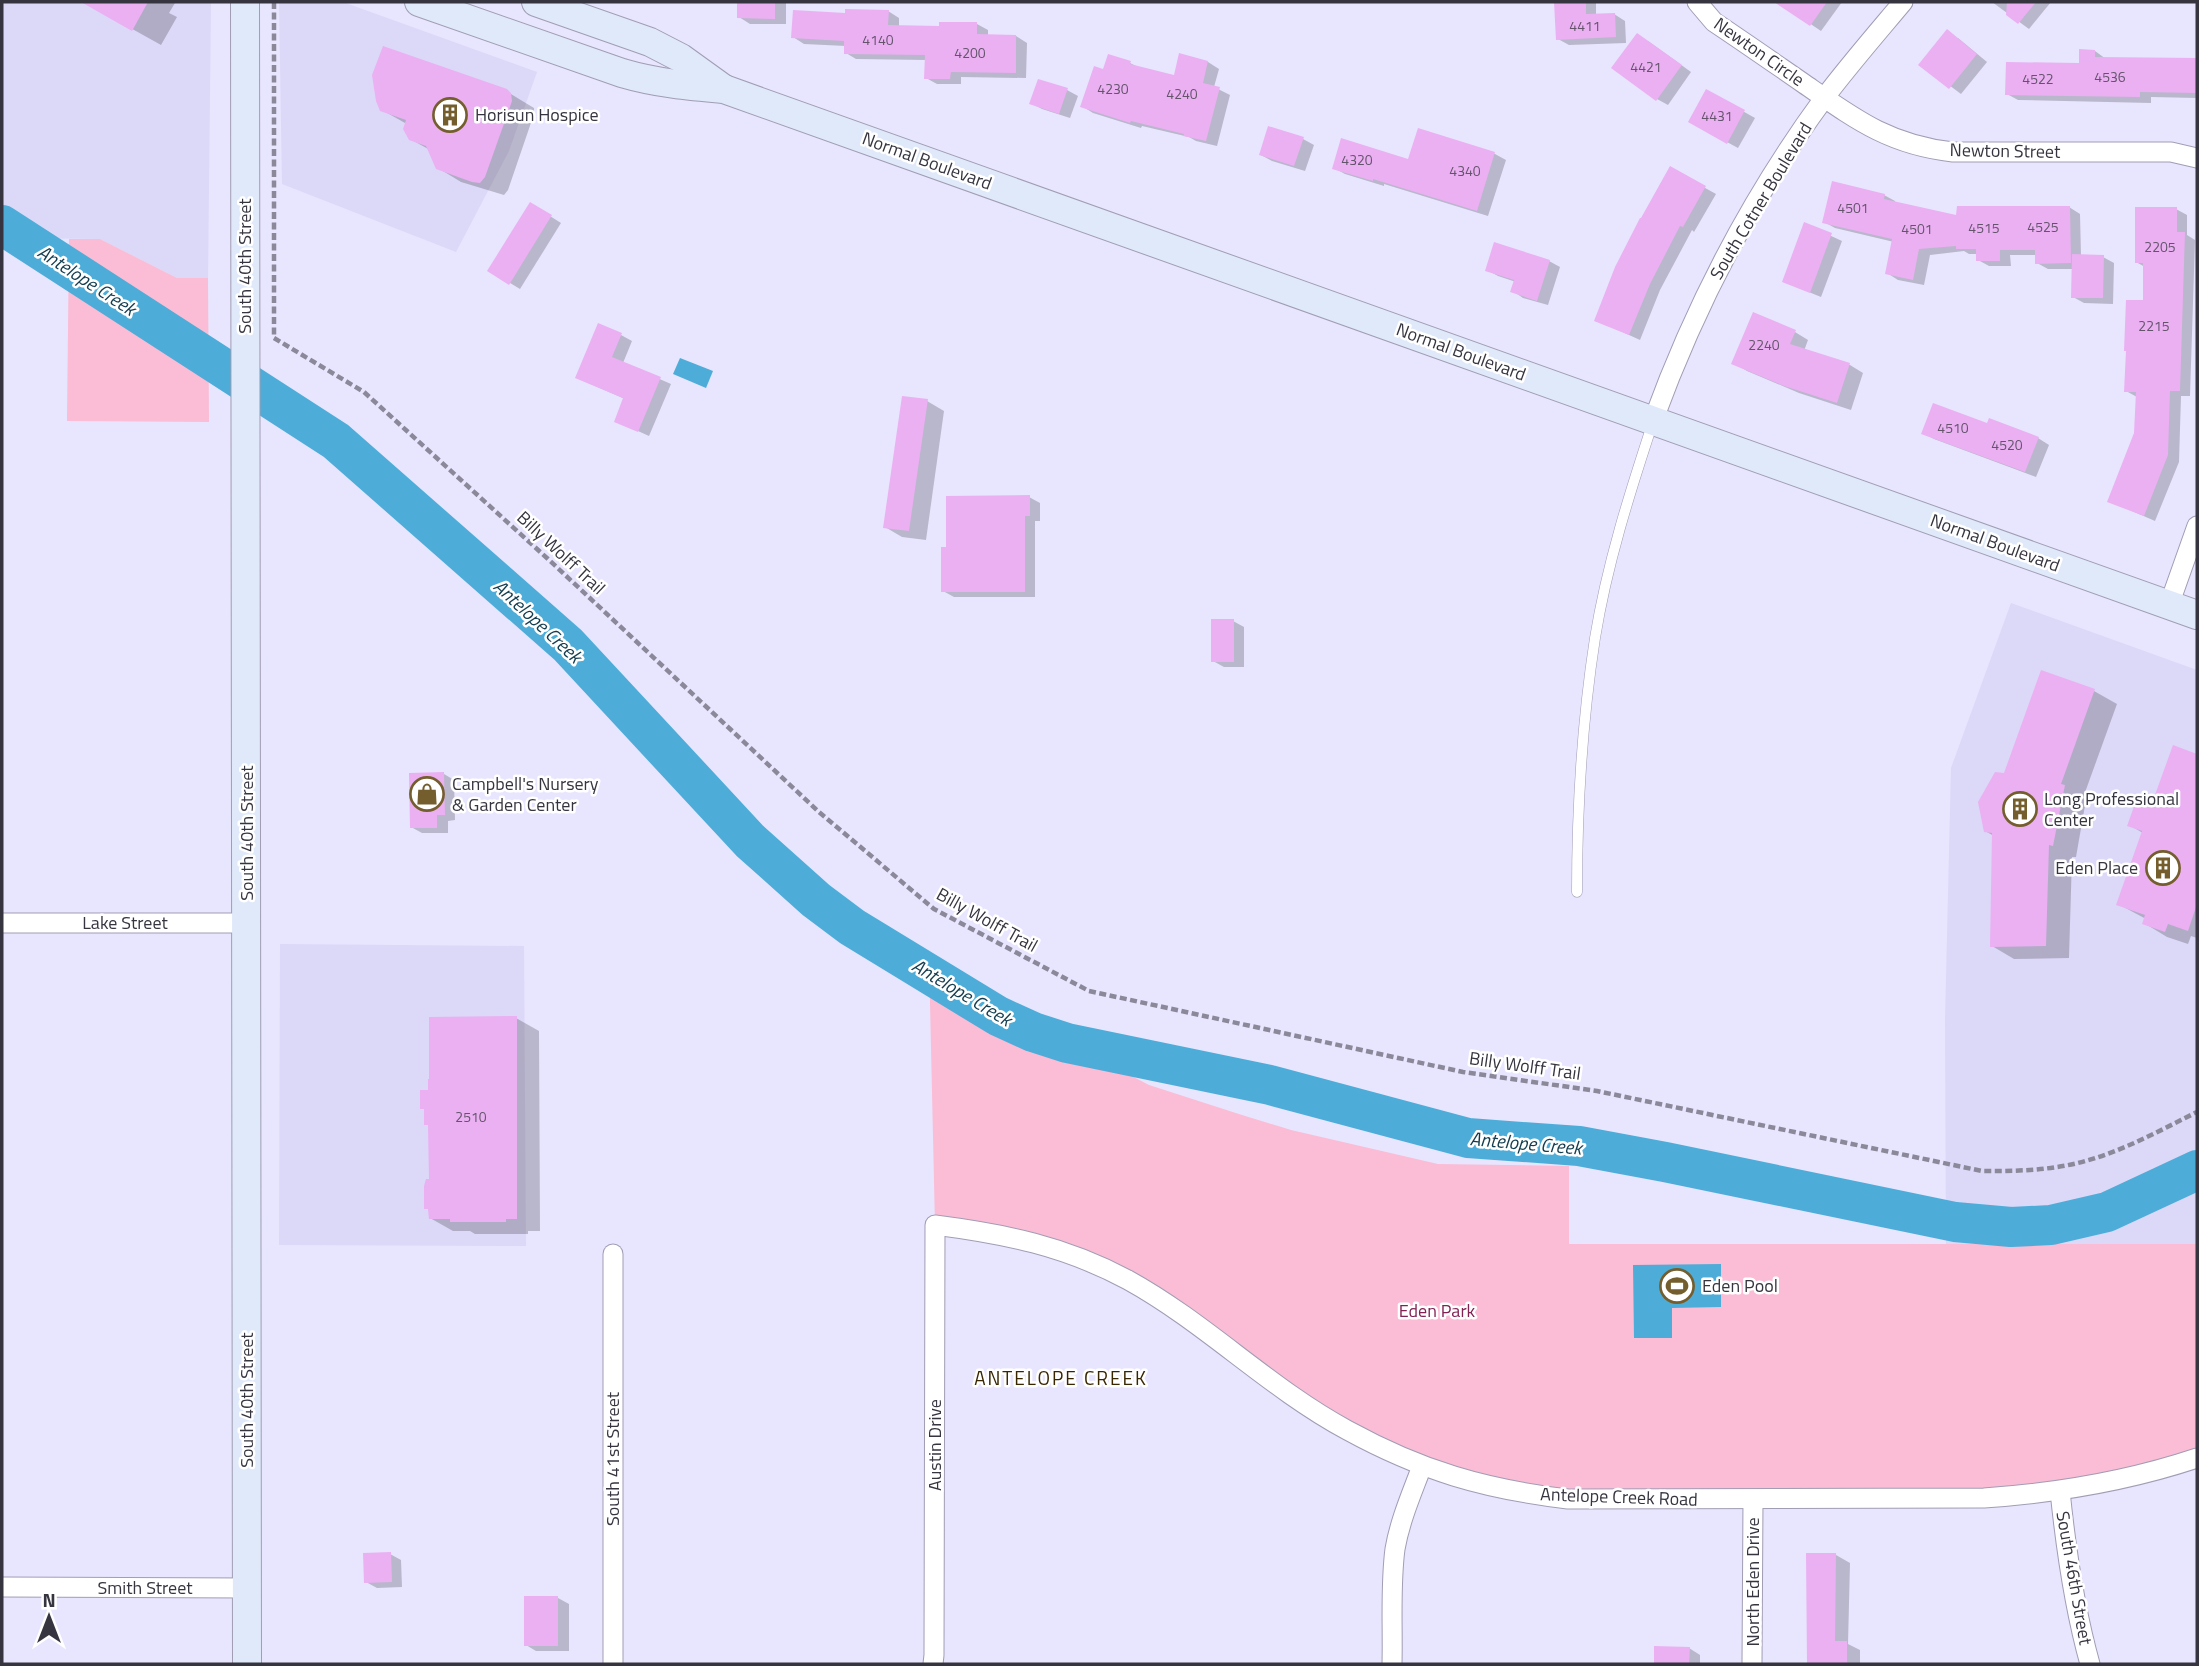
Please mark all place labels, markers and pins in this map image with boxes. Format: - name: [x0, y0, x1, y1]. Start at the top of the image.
- building icon: Horisun Hospice: [431, 96, 469, 134]
- place label: Horisun Hospice: [475, 101, 598, 128]
- place label: Campbell's Nursery & Garden Center: [452, 770, 599, 818]
- shop icon: Campbell's Nursery & Garden Center: [408, 775, 446, 813]
- place label: Long Professional Center: [2044, 785, 2179, 833]
- building icon: Long Professional Center: [2001, 790, 2039, 828]
- building icon: Eden Place: [2144, 849, 2182, 887]
- place label: Eden Place: [2055, 854, 2138, 881]
- sports icon: Eden Pool: [1658, 1267, 1696, 1305]
- place label: Eden Pool: [1702, 1272, 1778, 1299]

